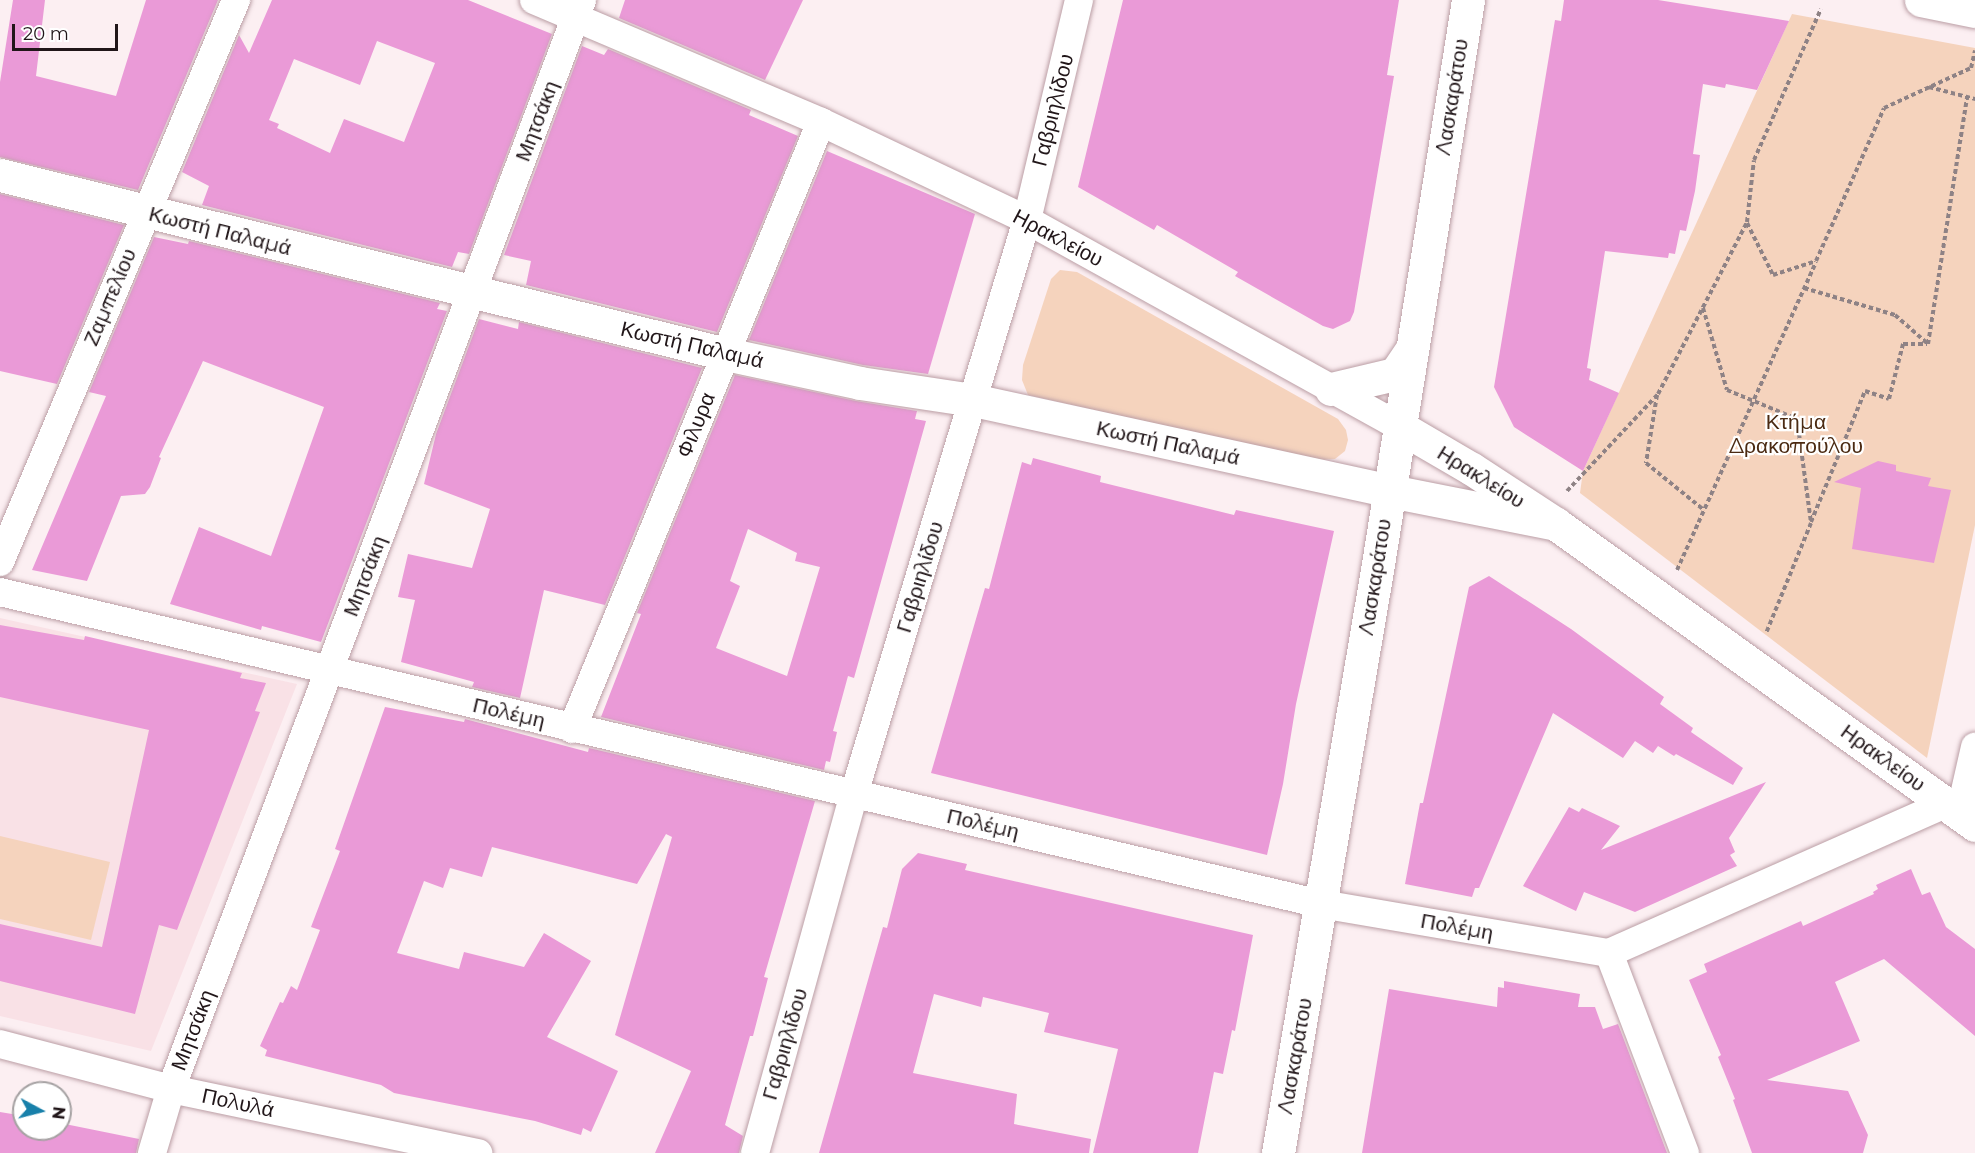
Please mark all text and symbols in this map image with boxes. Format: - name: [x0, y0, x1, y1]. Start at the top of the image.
- scale bar: [15, 12, 122, 50]
- text: 20 m: [23, 23, 69, 45]
- street label: Λασκαράτου: [1430, 37, 1474, 157]
- street label: Γαβριηλίδου: [1027, 51, 1079, 169]
- street label: Μητσάκη: [510, 77, 564, 165]
- street label: Κωστή Παλαμά: [146, 201, 294, 261]
- street label: Ηρακλείου: [1009, 204, 1107, 272]
- street label: Ζαμπελίου: [78, 245, 142, 349]
- street label: Κωστή Παλαμά: [618, 316, 766, 374]
- street label: Φιλυρα: [672, 389, 720, 461]
- park label: Κτήμα Δρακοπούλου: [1729, 409, 1863, 459]
- street label: Κωστή Παλαμά: [1094, 416, 1242, 470]
- street label: Ηρακλείου: [1433, 440, 1529, 514]
- street label: Λασκαράτου: [1353, 517, 1397, 637]
- street label: Γαβριηλίδου: [891, 518, 949, 636]
- street label: Μητσάκη: [338, 532, 392, 620]
- street label: Πολέμη: [470, 692, 548, 734]
- street label: Ηρακλείου: [1836, 719, 1930, 797]
- street label: Πολέμη: [944, 803, 1022, 845]
- street label: Πολέμη: [1419, 908, 1495, 946]
- street label: Γαβριηλίδου: [757, 985, 813, 1103]
- street label: Μητσάκη: [166, 986, 220, 1074]
- street label: Λασκαράτου: [1272, 996, 1318, 1116]
- north arrow: [12, 1081, 72, 1141]
- street label: Πολυλά: [200, 1083, 276, 1123]
- text: N: [48, 1105, 69, 1121]

